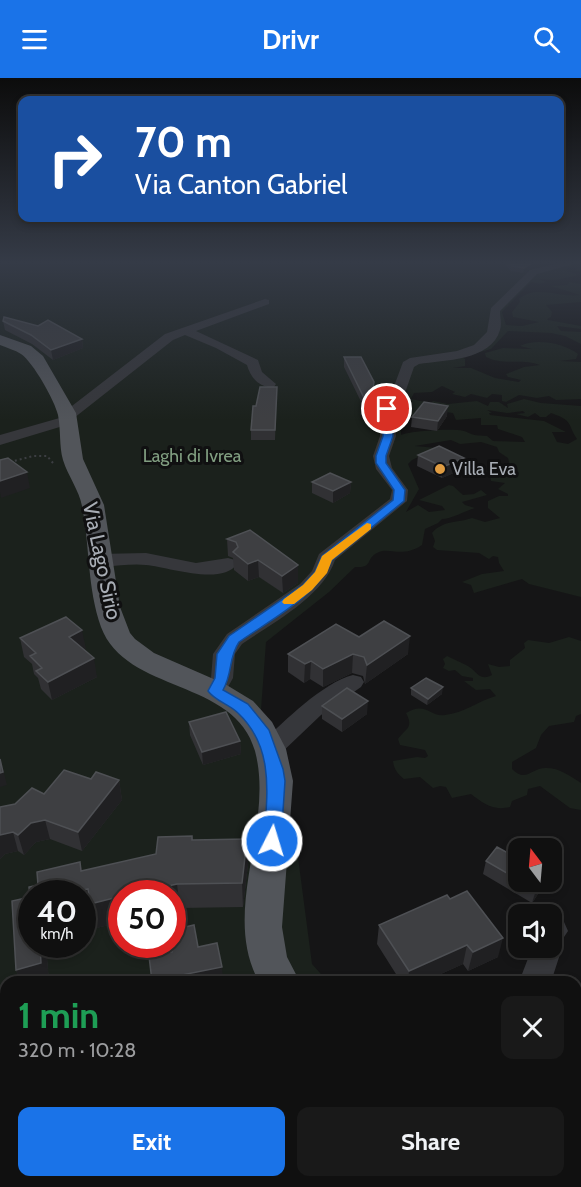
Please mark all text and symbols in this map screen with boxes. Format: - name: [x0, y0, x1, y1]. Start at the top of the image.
- icon: menu: [18, 23, 51, 56]
- text: Drivr: [262, 23, 319, 56]
- icon: search: [530, 23, 563, 56]
- text: 70 m: [135, 116, 232, 168]
- icon: right: [36, 120, 114, 198]
- text: Via Canton Gabriel: [135, 168, 347, 201]
- pin: [361, 383, 412, 434]
- icon: arrive: [370, 392, 403, 425]
- park label: Laghi di Ivrea: [143, 445, 242, 467]
- place label: Villa Eva: [452, 458, 516, 480]
- marker: Villa Eva: [433, 462, 447, 476]
- street label: Via Lago Sirio: [78, 500, 127, 622]
- position arrow: [240, 809, 304, 873]
- north arrow: [508, 838, 562, 892]
- map controls: [508, 838, 562, 958]
- speed limit sign: 50: [108, 880, 186, 958]
- text: 40: [37, 893, 77, 930]
- button: sound: [508, 904, 562, 958]
- text: km/h: [41, 925, 73, 943]
- text: 1 min: [18, 993, 99, 1037]
- button: close: [501, 996, 564, 1059]
- text: 320 m · 10:28: [18, 1038, 136, 1062]
- button: Exit: [18, 1107, 285, 1176]
- button: Share: [297, 1107, 564, 1176]

